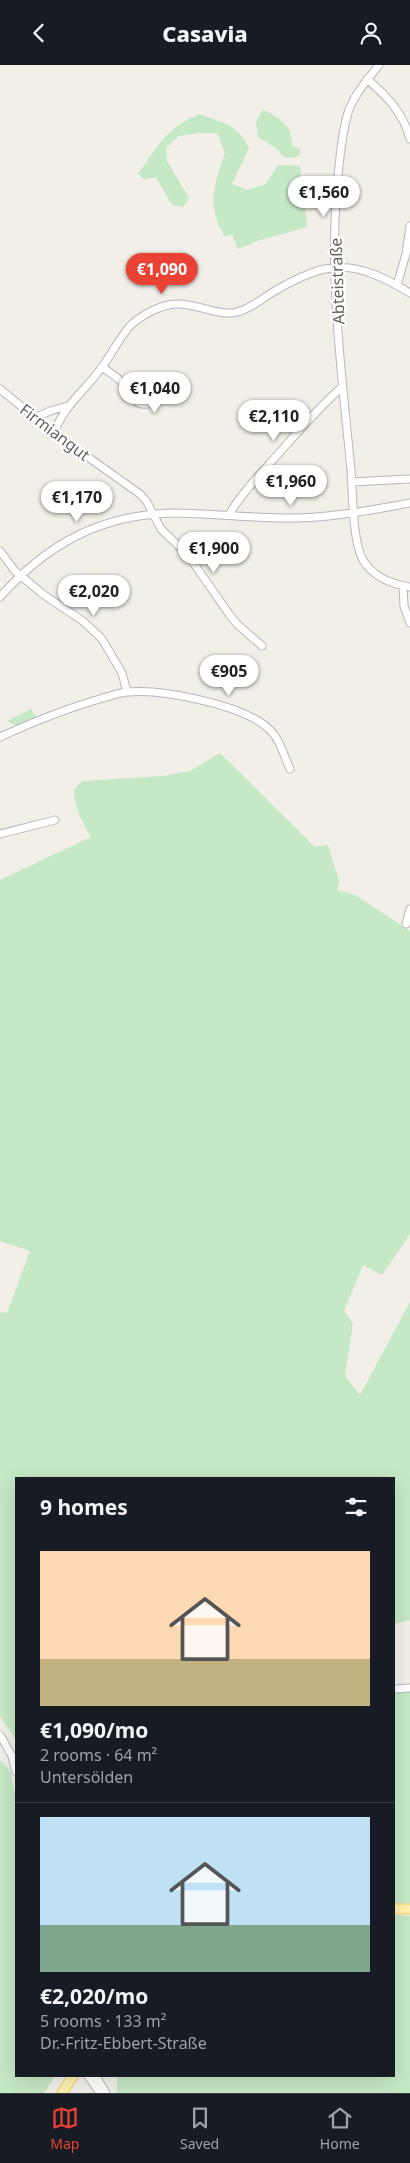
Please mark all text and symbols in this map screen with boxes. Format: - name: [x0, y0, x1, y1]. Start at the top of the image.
- text: Casavia: [162, 18, 248, 48]
- icon: back: [25, 19, 53, 47]
- icon: person: [357, 19, 385, 47]
- pin: €1,560: [283, 175, 365, 218]
- text: €1,560: [299, 181, 349, 203]
- street label: Abteistraße: [324, 237, 350, 325]
- pin: €1,090: [121, 253, 203, 295]
- text: €1,090: [137, 258, 187, 280]
- pin: €1,040: [114, 371, 196, 414]
- text: €1,040: [130, 377, 180, 399]
- street label: Firmiangut: [15, 398, 95, 466]
- pin: €2,110: [233, 399, 315, 442]
- text: €2,110: [249, 405, 299, 427]
- pin: €1,960: [250, 465, 332, 507]
- text: €1,960: [266, 470, 316, 492]
- pin: €1,170: [36, 481, 118, 523]
- text: €1,170: [52, 486, 102, 508]
- pin: €1,900: [173, 531, 255, 574]
- text: €1,900: [189, 537, 239, 559]
- pin: €2,020: [53, 575, 135, 617]
- text: €2,020: [69, 580, 119, 602]
- pin: €905: [199, 655, 259, 697]
- text: €905: [211, 660, 247, 682]
- text: 9 homes: [40, 1493, 128, 1521]
- icon: filters: [342, 1493, 370, 1521]
- icon: home: [160, 1584, 250, 1674]
- text: €1,090/mo: [40, 1716, 148, 1744]
- text: 2 rooms · 64 m²: [40, 1744, 157, 1766]
- text: Untersölden: [40, 1766, 133, 1788]
- icon: home: [160, 1849, 250, 1939]
- text: €2,020/mo: [40, 1982, 148, 2010]
- text: 5 rooms · 133 m²: [40, 2010, 166, 2032]
- text: Dr.-Fritz-Ebbert-Straße: [40, 2032, 207, 2054]
- tab: Map: [50, 2104, 79, 2153]
- tab: Saved: [180, 2104, 219, 2153]
- tab: Home: [320, 2104, 360, 2153]

